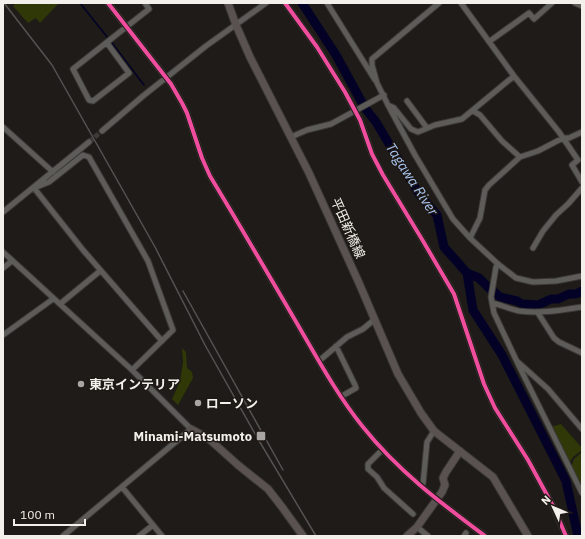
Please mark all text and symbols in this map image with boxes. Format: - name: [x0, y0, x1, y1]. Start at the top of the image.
- water label: Tagawa River: [382, 139, 443, 220]
- street label: 平田新橋線: [327, 195, 369, 261]
- place label: 東京インテリア: [89, 376, 180, 393]
- marker: 東京インテリア: [76, 379, 86, 389]
- place label: ローソン: [206, 395, 258, 412]
- marker: ローソン: [193, 398, 203, 408]
- place label: Minami-Matsumoto: [134, 428, 252, 445]
- marker: Minami-Matsumoto: [255, 430, 267, 442]
- north arrow: [533, 487, 573, 527]
- text: N: [538, 492, 554, 508]
- scale bar: [14, 501, 85, 527]
- text: 100 m: [20, 507, 55, 522]

